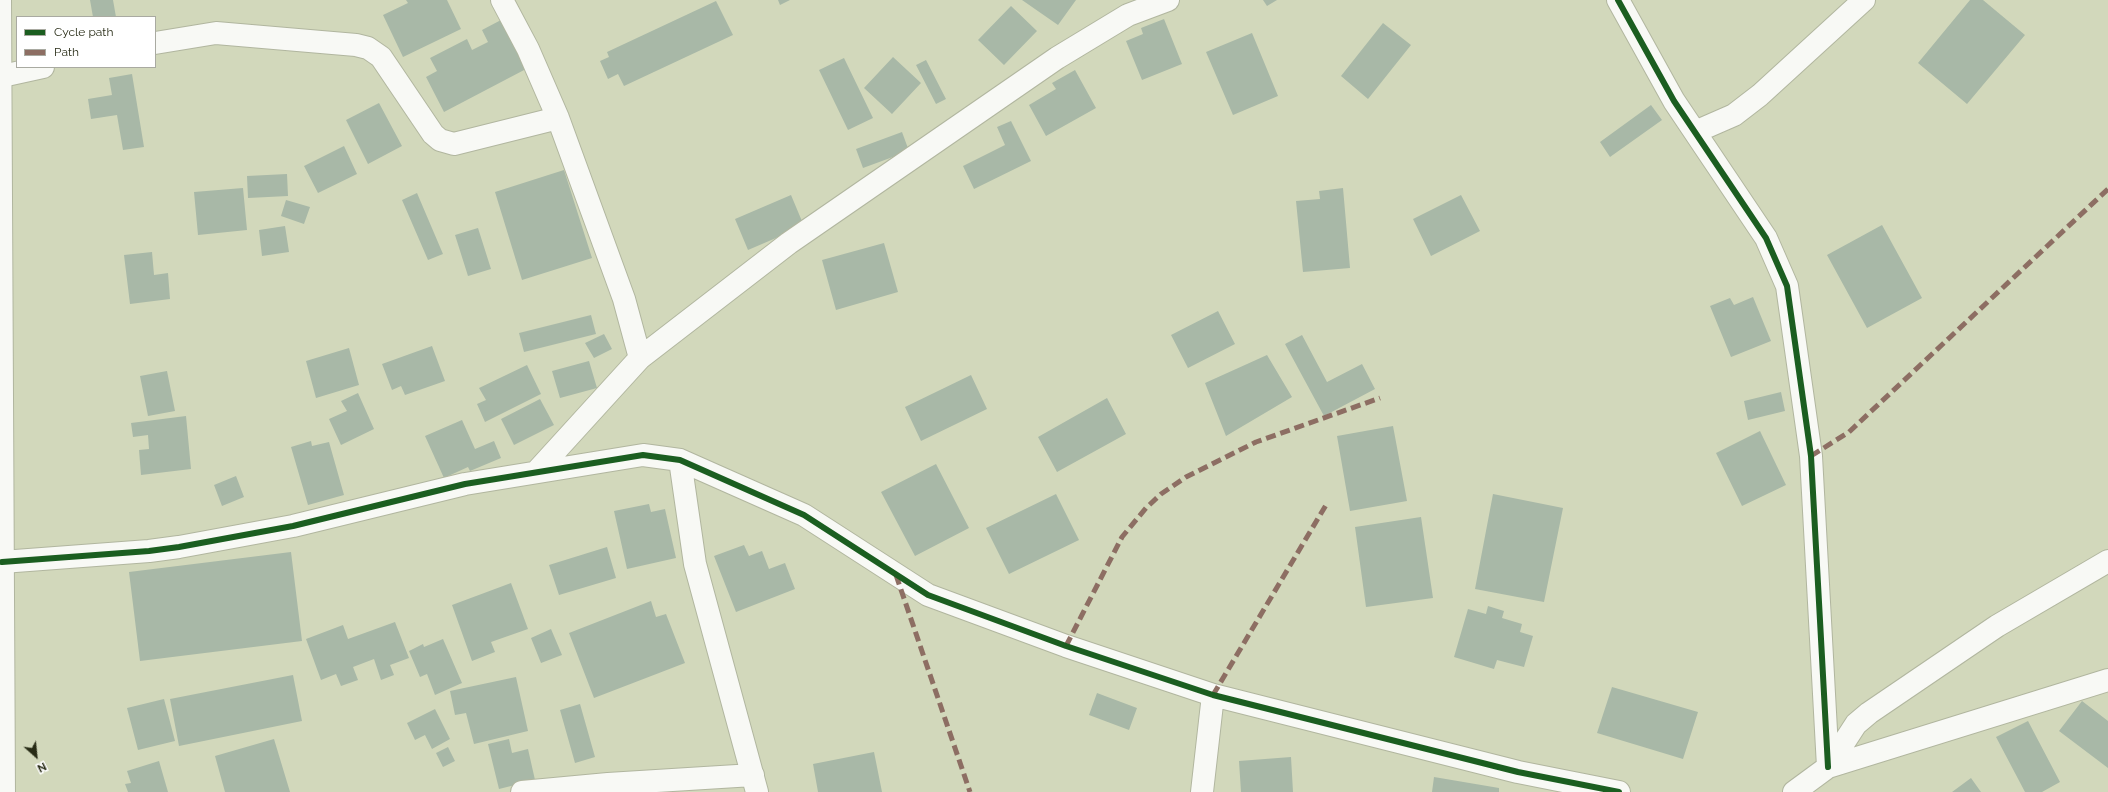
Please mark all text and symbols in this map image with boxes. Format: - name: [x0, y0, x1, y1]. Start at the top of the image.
- legend: [16, 16, 156, 68]
- text: Cycle path: [54, 25, 113, 39]
- text: Path: [54, 45, 79, 59]
- north arrow: [16, 736, 56, 776]
- text: N: [35, 759, 48, 775]

